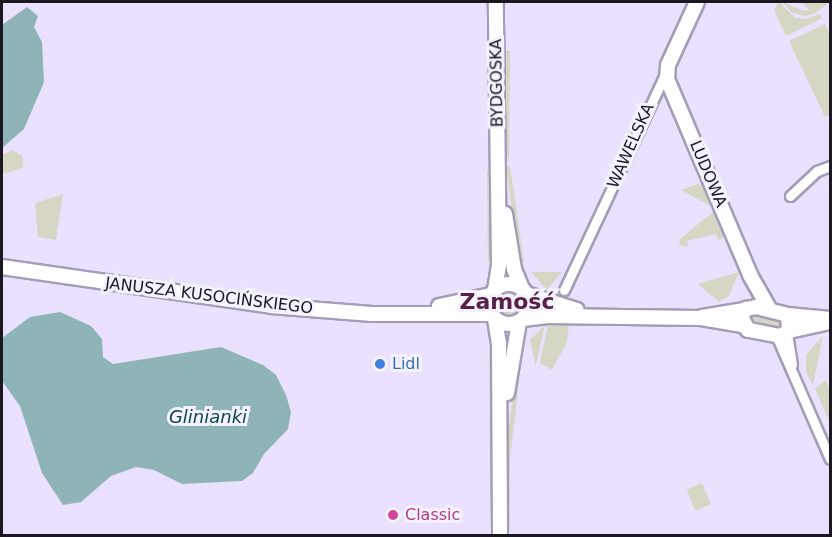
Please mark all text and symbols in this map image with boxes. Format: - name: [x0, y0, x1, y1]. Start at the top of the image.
- street label: BYDGOSKA: [487, 39, 507, 127]
- street label: WAWELSKA: [604, 100, 658, 192]
- street label: LUDOWA: [685, 138, 731, 210]
- street label: JANUSZA KUSOCIŃSKIEGO: [104, 274, 314, 318]
- district label: Zamość: [460, 289, 554, 315]
- place label: Lidl: [392, 354, 420, 374]
- marker: Lidl: [373, 357, 387, 371]
- water label: Glinianki: [169, 406, 247, 428]
- place label: Classic: [405, 505, 460, 525]
- marker: Classic: [386, 508, 400, 522]

